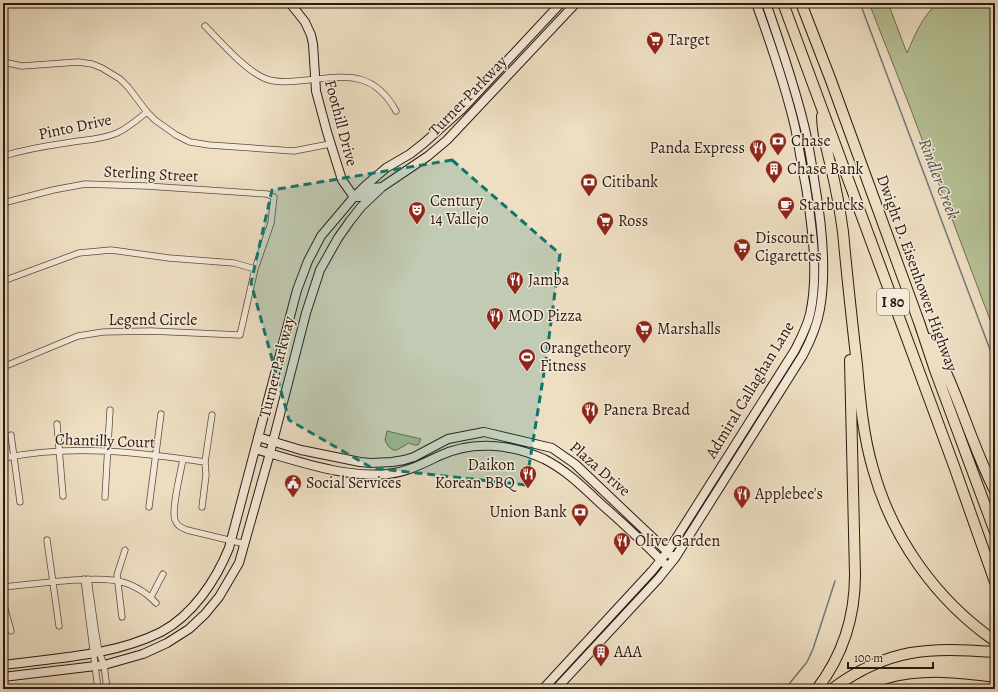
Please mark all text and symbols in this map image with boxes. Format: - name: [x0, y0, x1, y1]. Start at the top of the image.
- place label: Target: [668, 29, 710, 51]
- supermarket icon: Target: [645, 30, 665, 55]
- street label: Turner Parkway: [424, 50, 512, 141]
- street label: Foothill Drive: [319, 77, 363, 169]
- street label: Pinto Drive: [36, 109, 114, 145]
- place label: Chase: [791, 130, 831, 152]
- bank icon: Chase: [768, 131, 788, 156]
- water label: Rindler Creek: [913, 135, 965, 223]
- place label: Panda Express: [650, 137, 745, 159]
- restaurant icon: Panda Express: [748, 138, 768, 163]
- place label: Chase Bank: [787, 158, 864, 180]
- building icon: Chase Bank: [764, 159, 784, 184]
- street label: Sterling Street: [103, 161, 199, 187]
- place label: Citibank: [602, 171, 658, 193]
- bank icon: Citibank: [579, 172, 599, 197]
- street label: Dwight D. Eisenhower Highway: [871, 172, 963, 375]
- place label: Century 14 Vallejo: [430, 190, 489, 230]
- place label: Starbucks: [799, 194, 864, 216]
- cafe icon: Starbucks: [776, 195, 796, 220]
- theatre icon: Century 14 Vallejo: [407, 200, 427, 225]
- place label: Ross: [618, 210, 648, 232]
- supermarket icon: Ross: [595, 211, 615, 236]
- place label: Discount Cigarettes: [755, 227, 822, 267]
- supermarket icon: Discount Cigarettes: [732, 237, 752, 262]
- place label: Jamba: [528, 269, 570, 291]
- restaurant icon: Jamba: [505, 270, 525, 295]
- road number: I 80: [877, 289, 909, 315]
- place label: MOD Pizza: [508, 305, 583, 327]
- restaurant icon: MOD Pizza: [485, 306, 505, 331]
- street label: Legend Circle: [109, 309, 197, 331]
- street label: Turner Parkway: [254, 313, 300, 420]
- street label: Admiral Callaghan Lane: [700, 317, 800, 463]
- place label: Marshalls: [657, 318, 721, 340]
- supermarket icon: Marshalls: [634, 319, 654, 344]
- place label: Orangetheory Fitness: [540, 337, 632, 377]
- sports icon: Orangetheory Fitness: [517, 347, 537, 372]
- place label: Panera Bread: [603, 399, 690, 421]
- restaurant icon: Panera Bread: [580, 400, 600, 425]
- street label: Chantilly Court: [54, 428, 156, 454]
- street label: Plaza Drive: [565, 436, 635, 502]
- place label: Daikon Korean BBQ: [435, 454, 517, 494]
- restaurant icon: Daikon Korean BBQ: [518, 464, 538, 489]
- place label: Social Services: [306, 472, 401, 494]
- public building icon: Social Services: [283, 473, 303, 498]
- place label: Applebee's: [754, 483, 823, 505]
- restaurant icon: Applebee's: [732, 484, 752, 509]
- place label: Union Bank: [490, 501, 567, 523]
- bank icon: Union Bank: [570, 502, 590, 527]
- place label: Olive Garden: [635, 530, 720, 552]
- restaurant icon: Olive Garden: [612, 531, 632, 556]
- place label: AAA: [613, 641, 643, 663]
- building icon: AAA: [591, 642, 611, 667]
- scale bar: [848, 644, 933, 670]
- text: 100 m: [854, 650, 883, 666]

